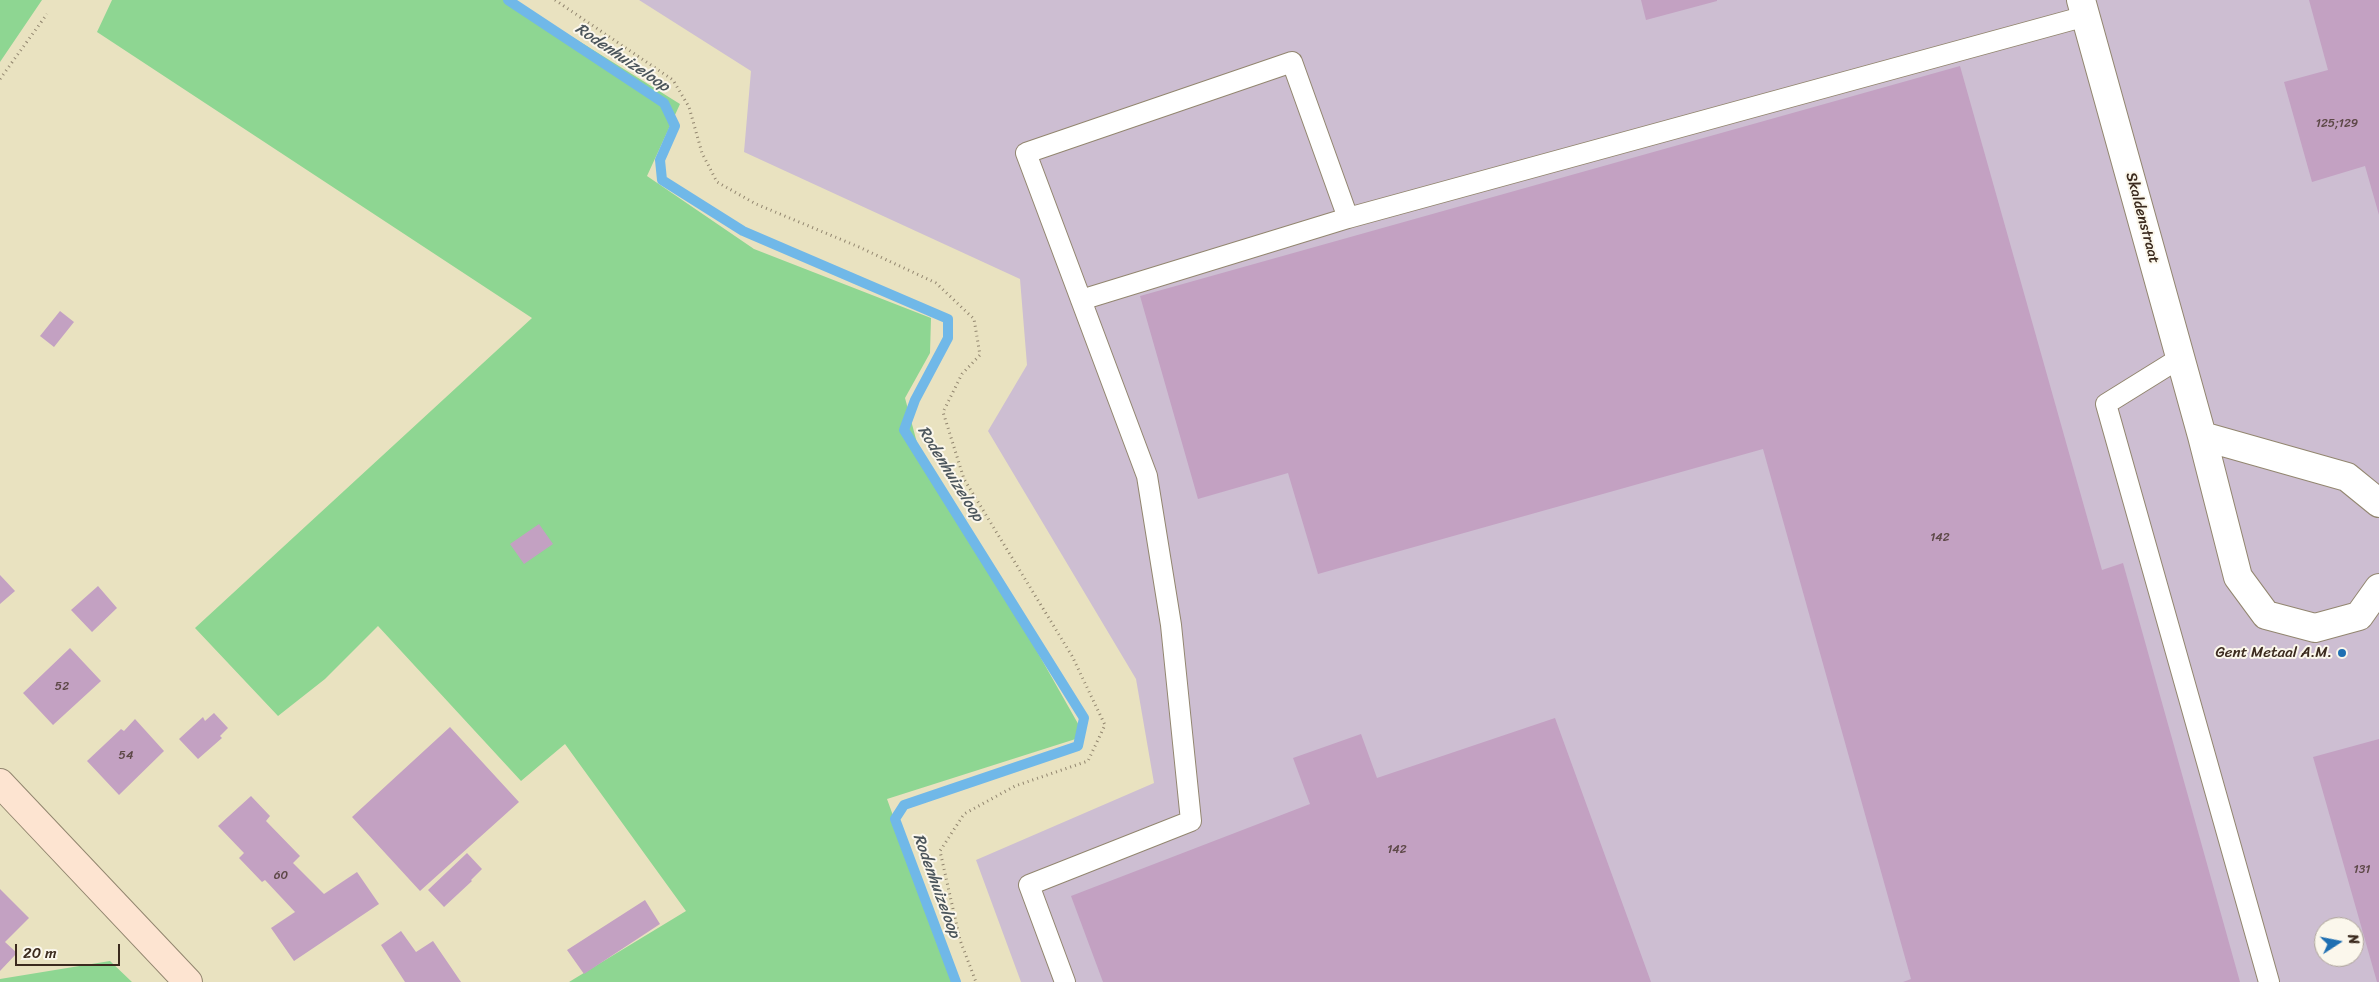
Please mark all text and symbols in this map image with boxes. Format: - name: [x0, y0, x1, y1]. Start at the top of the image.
- water label: Rodenhuizeloop: [571, 19, 673, 97]
- house number: 125;129: [2316, 117, 2358, 131]
- street label: Skaldenstraat: [2121, 170, 2163, 266]
- water label: Rodenhuizeloop: [913, 423, 987, 525]
- house number: 142: [1930, 531, 1950, 545]
- place label: Gent Metaal A.M.: [2216, 644, 2332, 662]
- marker: Gent Metaal A.M.: [2336, 647, 2348, 659]
- house number: 52: [55, 680, 69, 694]
- house number: 54: [119, 749, 133, 763]
- water label: Rodenhuizeloop: [908, 831, 964, 941]
- house number: 142: [1387, 843, 1407, 857]
- house number: 131: [2354, 863, 2370, 877]
- house number: 60: [274, 869, 288, 883]
- north arrow: [2314, 917, 2364, 967]
- text: N: [2340, 932, 2366, 946]
- scale bar: [18, 934, 122, 966]
- text: 20 m: [23, 940, 57, 966]

